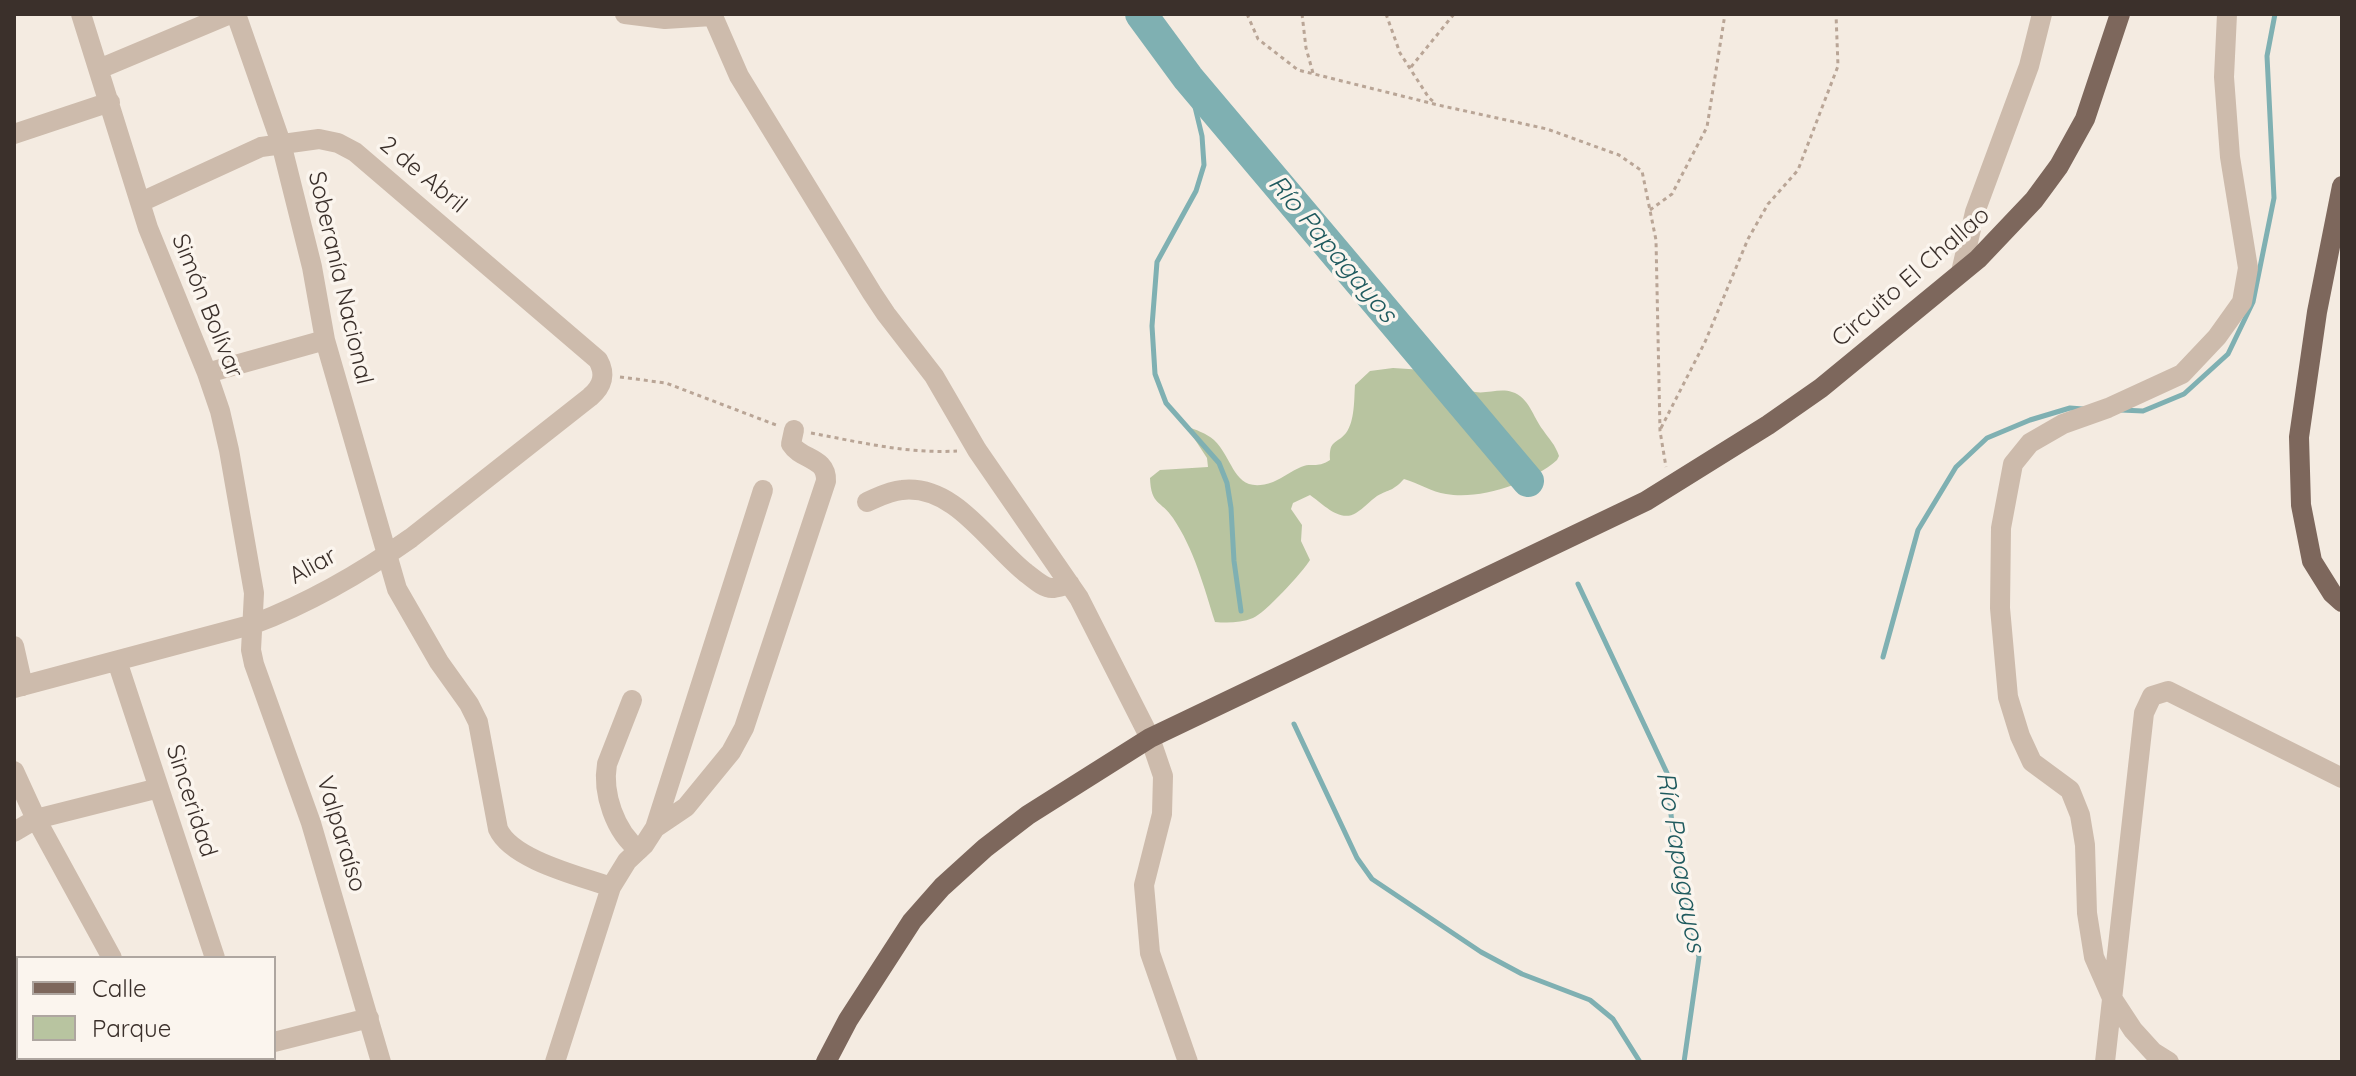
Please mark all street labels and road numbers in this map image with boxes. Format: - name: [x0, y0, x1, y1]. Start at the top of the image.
- street label: 2 de Abril: [374, 130, 472, 220]
- street label: Soberanía Nacional: [301, 169, 379, 387]
- street label: Circuito El Challao: [1826, 201, 1996, 353]
- street label: Simón Bolívar: [165, 230, 249, 382]
- street label: Aliar: [284, 541, 342, 591]
- street label: Sinceridad: [159, 741, 223, 861]
- street label: Valparaíso: [310, 773, 372, 895]

